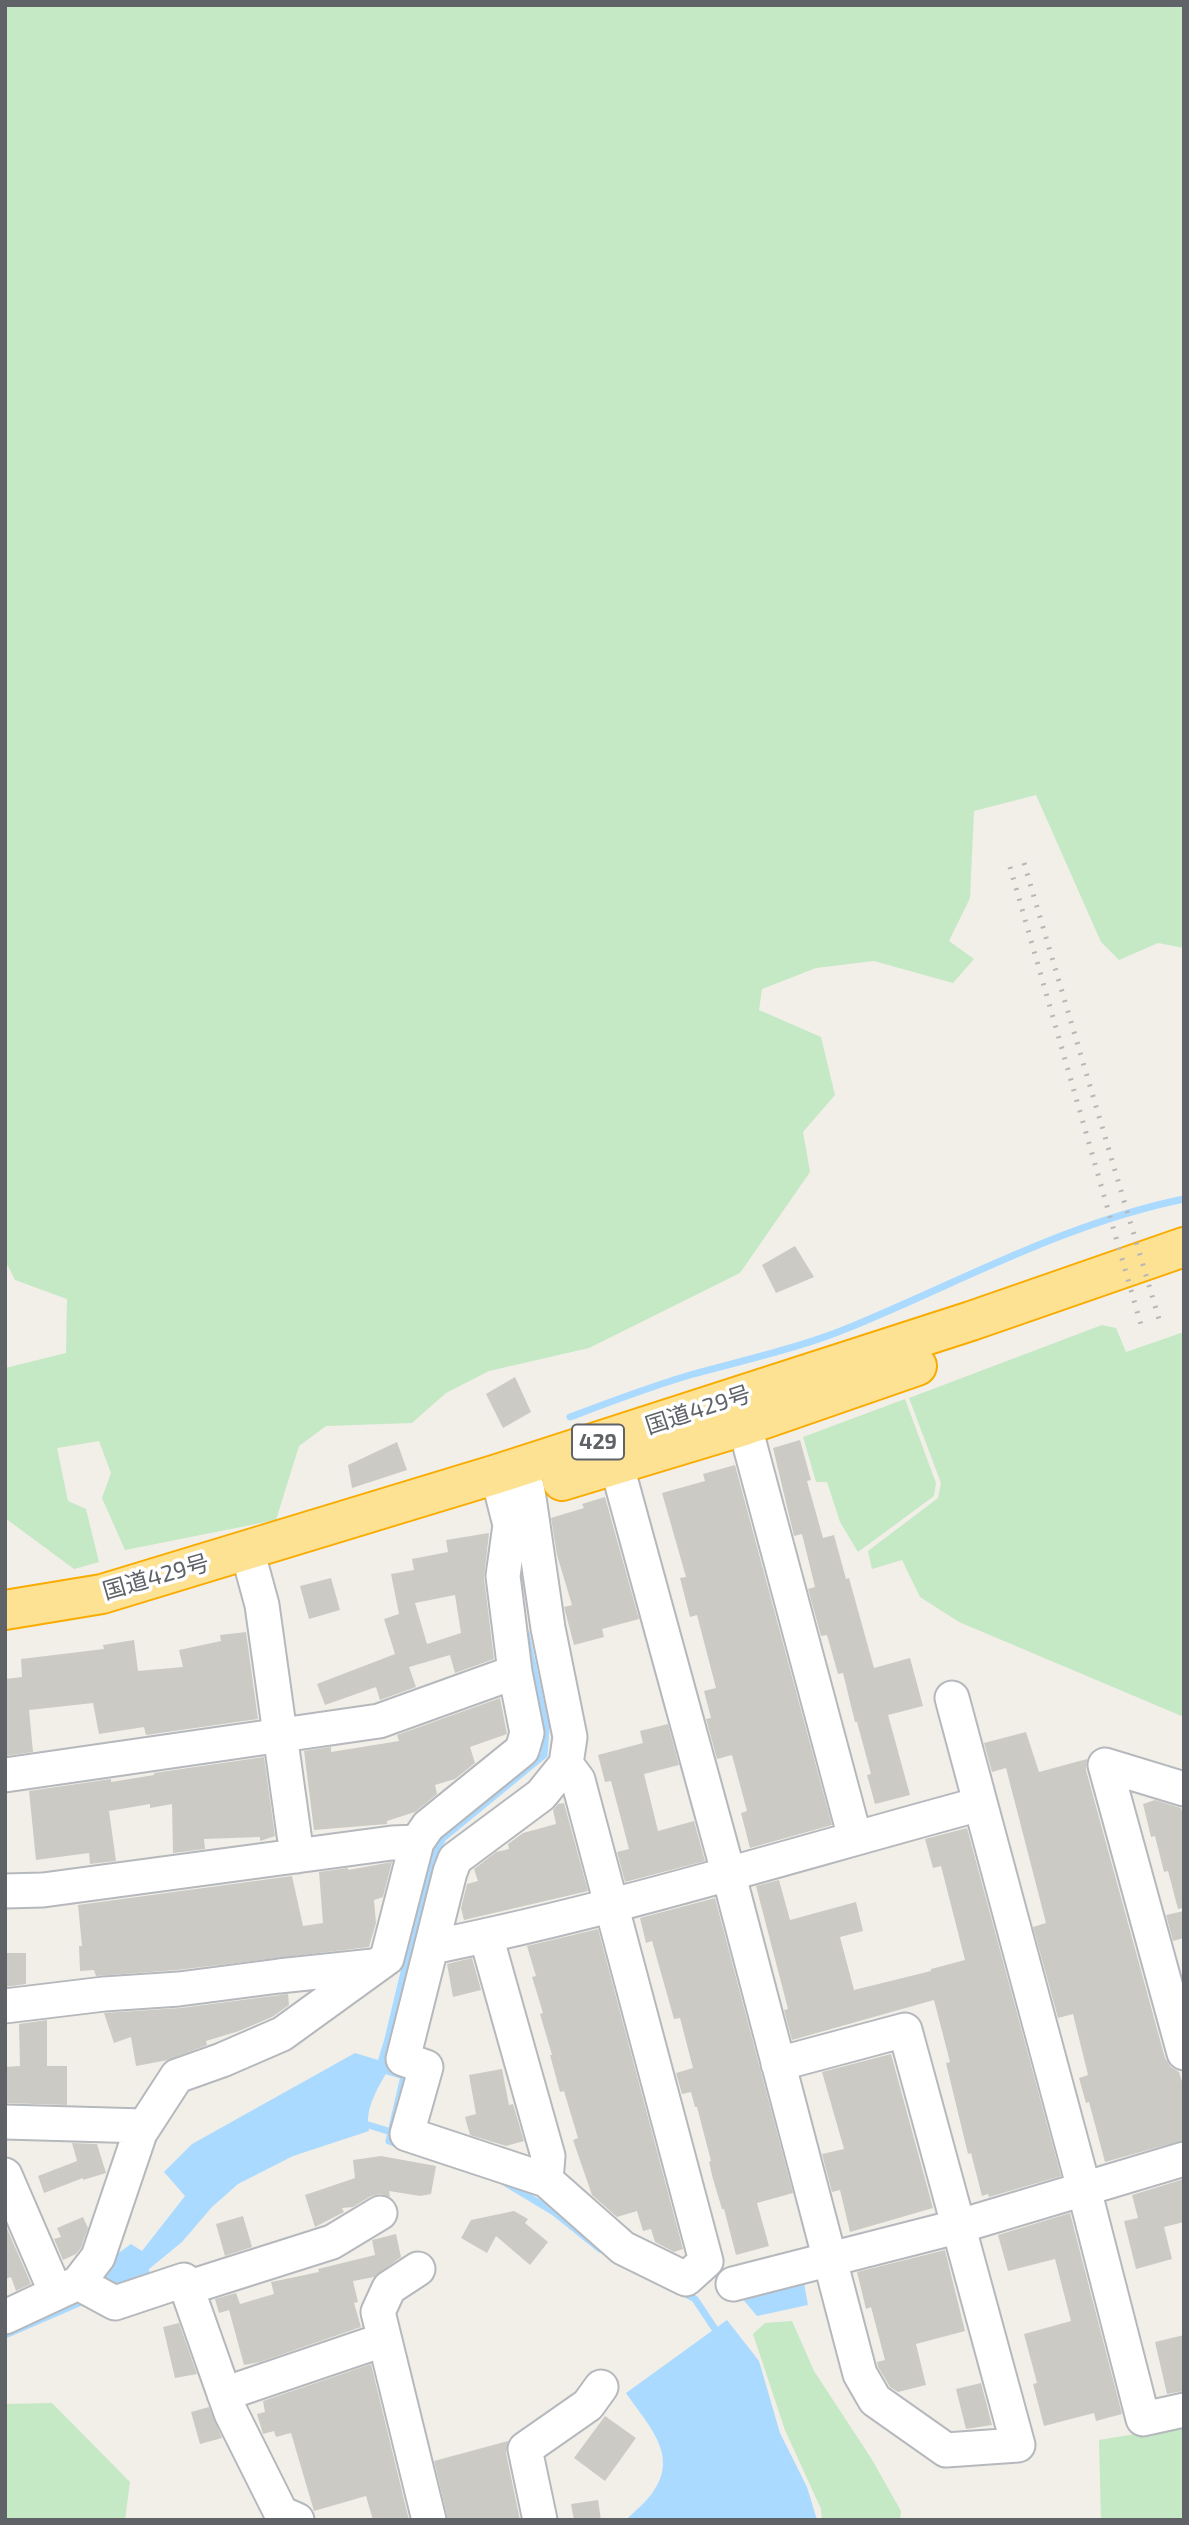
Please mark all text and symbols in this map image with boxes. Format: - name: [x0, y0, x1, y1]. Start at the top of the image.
- street label: 国道429号: [642, 1380, 754, 1440]
- road number: 429: [572, 1424, 624, 1460]
- street label: 国道429号: [100, 1549, 212, 1605]

